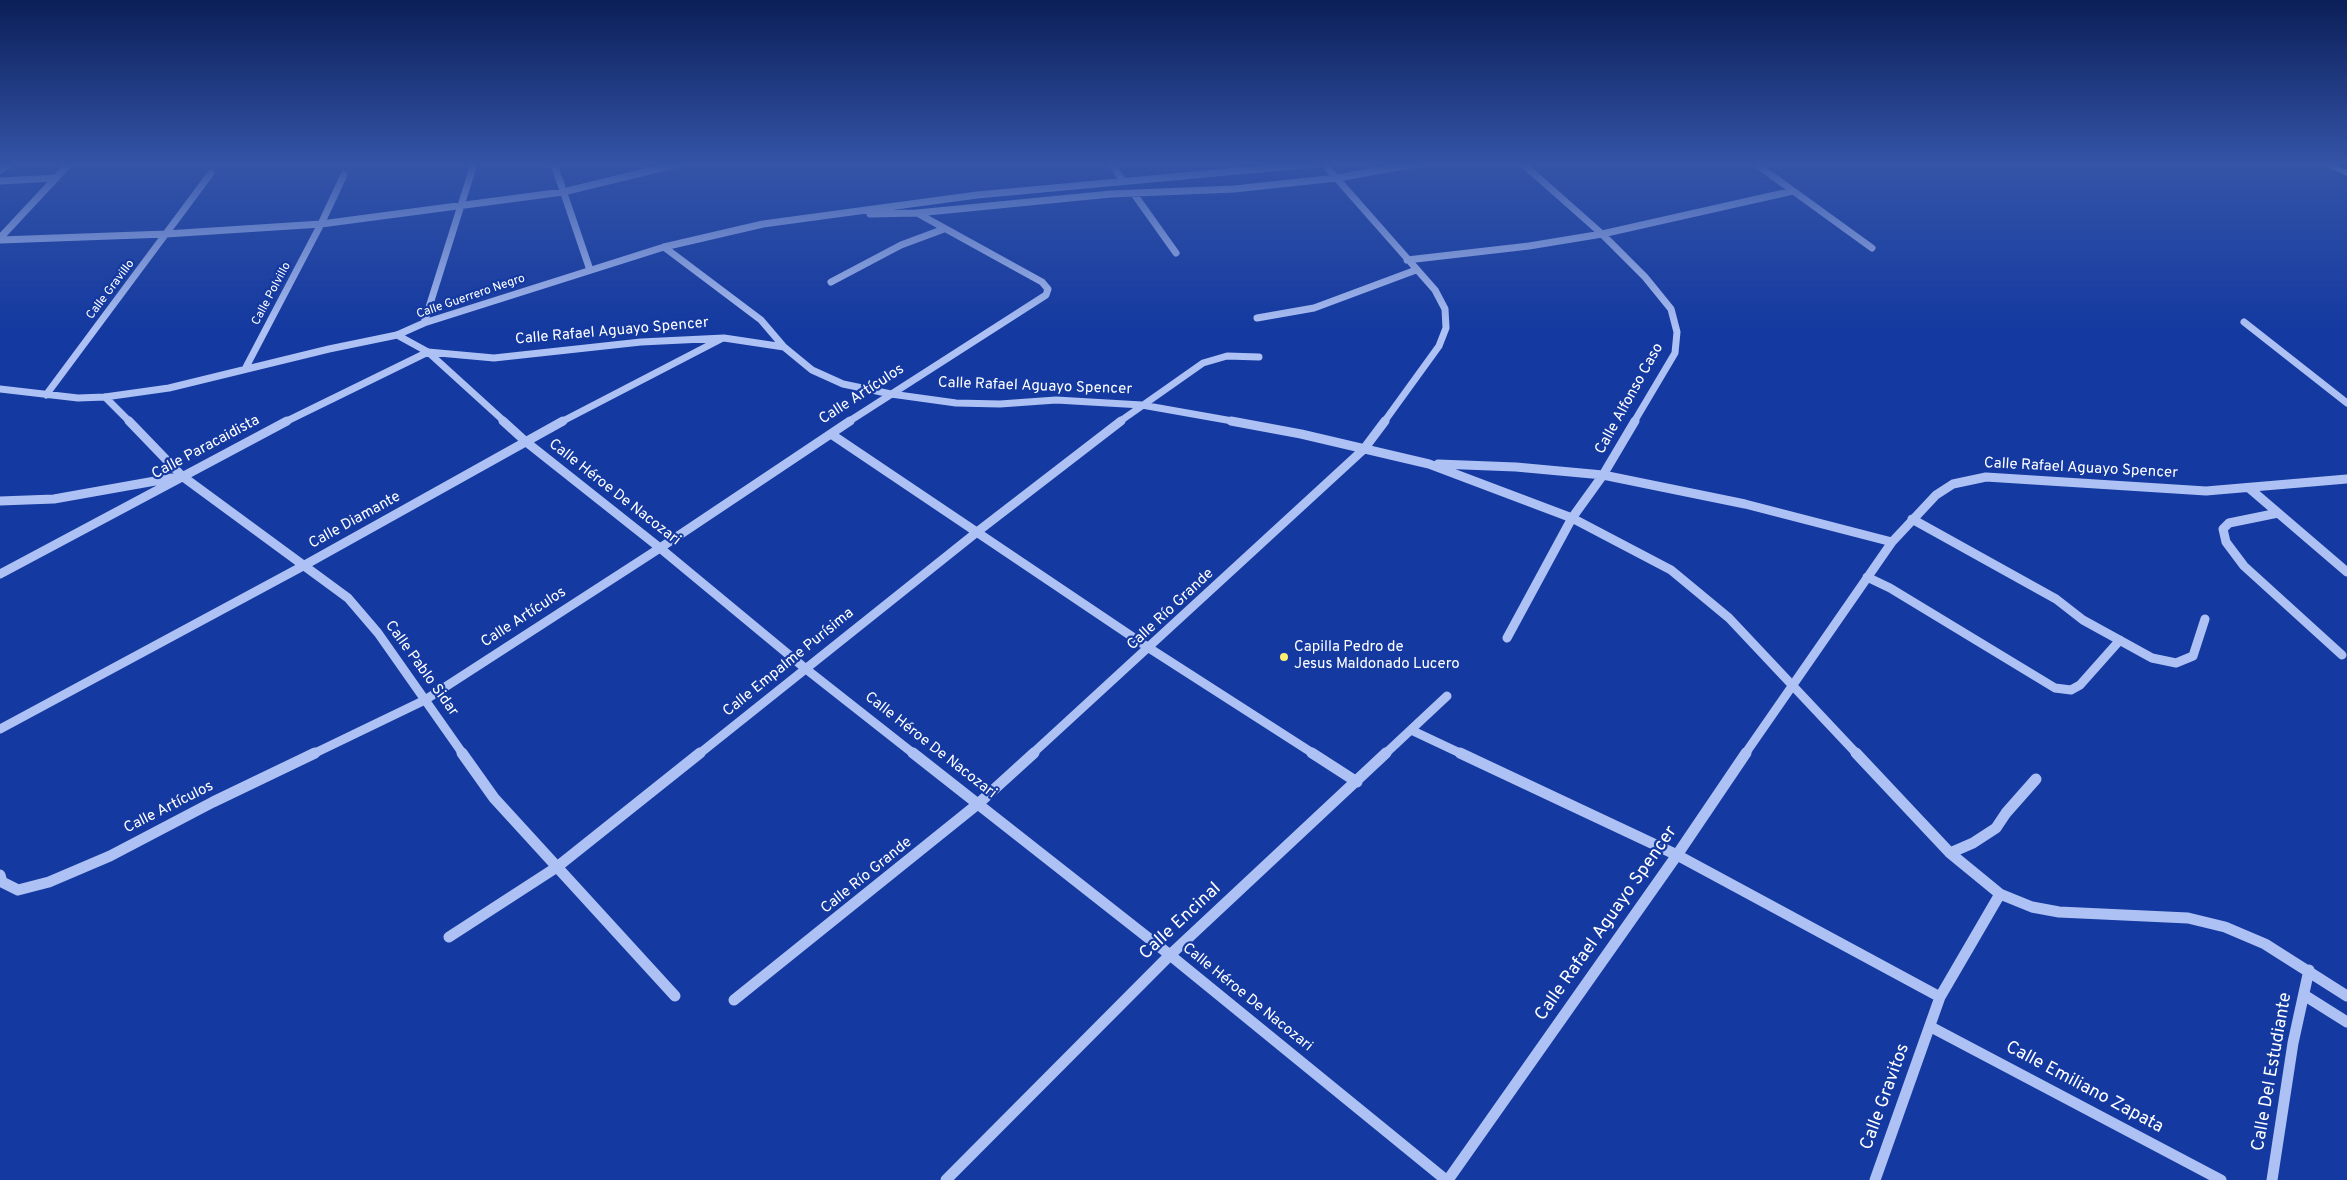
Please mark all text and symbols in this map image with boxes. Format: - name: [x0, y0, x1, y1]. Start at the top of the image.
- street label: Calle Gravillo: [84, 257, 138, 323]
- street label: Calle Polvillo: [249, 260, 295, 328]
- street label: Calle Guerrero Negro: [415, 272, 527, 322]
- street label: Calle Rafael Aguayo Spencer: [514, 315, 710, 349]
- street label: Calle Alfonso Caso: [1592, 340, 1668, 458]
- street label: Calle Artículos: [816, 361, 908, 429]
- street label: Calle Rafael Aguayo Spencer: [938, 375, 1132, 399]
- street label: Calle Paracaidista: [149, 412, 263, 484]
- street label: Calle Héroe De Nacozari: [544, 436, 684, 550]
- street label: Calle Rafael Aguayo Spencer: [1984, 455, 2178, 483]
- street label: Calle Diamante: [306, 488, 404, 554]
- street label: Calle Río Grande: [1124, 565, 1218, 655]
- street label: Calle Artículos: [478, 584, 570, 652]
- street label: Calle Empalme Purísima: [720, 605, 858, 721]
- street label: Calle Pablo Sidar: [380, 618, 462, 720]
- place label: Capilla Pedro de Jesus Maldonado Lucero: [1294, 639, 1460, 674]
- marker: Capilla Pedro de Jesus Maldonado Lucero: [1278, 651, 1290, 663]
- street label: Calle Héroe De Nacozari: [860, 689, 1000, 803]
- street label: Calle Artículos: [121, 778, 217, 838]
- street label: Calle Rafael Aguayo Spencer: [1531, 822, 1683, 1026]
- street label: Calle Río Grande: [818, 834, 916, 918]
- street label: Calle Encinal: [1136, 879, 1226, 965]
- street label: Calle Héroe De Nacozari: [1178, 940, 1316, 1056]
- street label: Calle Del Estudiante: [2248, 991, 2298, 1153]
- street label: Calle Emiliano Zapata: [2001, 1037, 2167, 1139]
- street label: Calle Gravitos: [1857, 1041, 1915, 1153]

